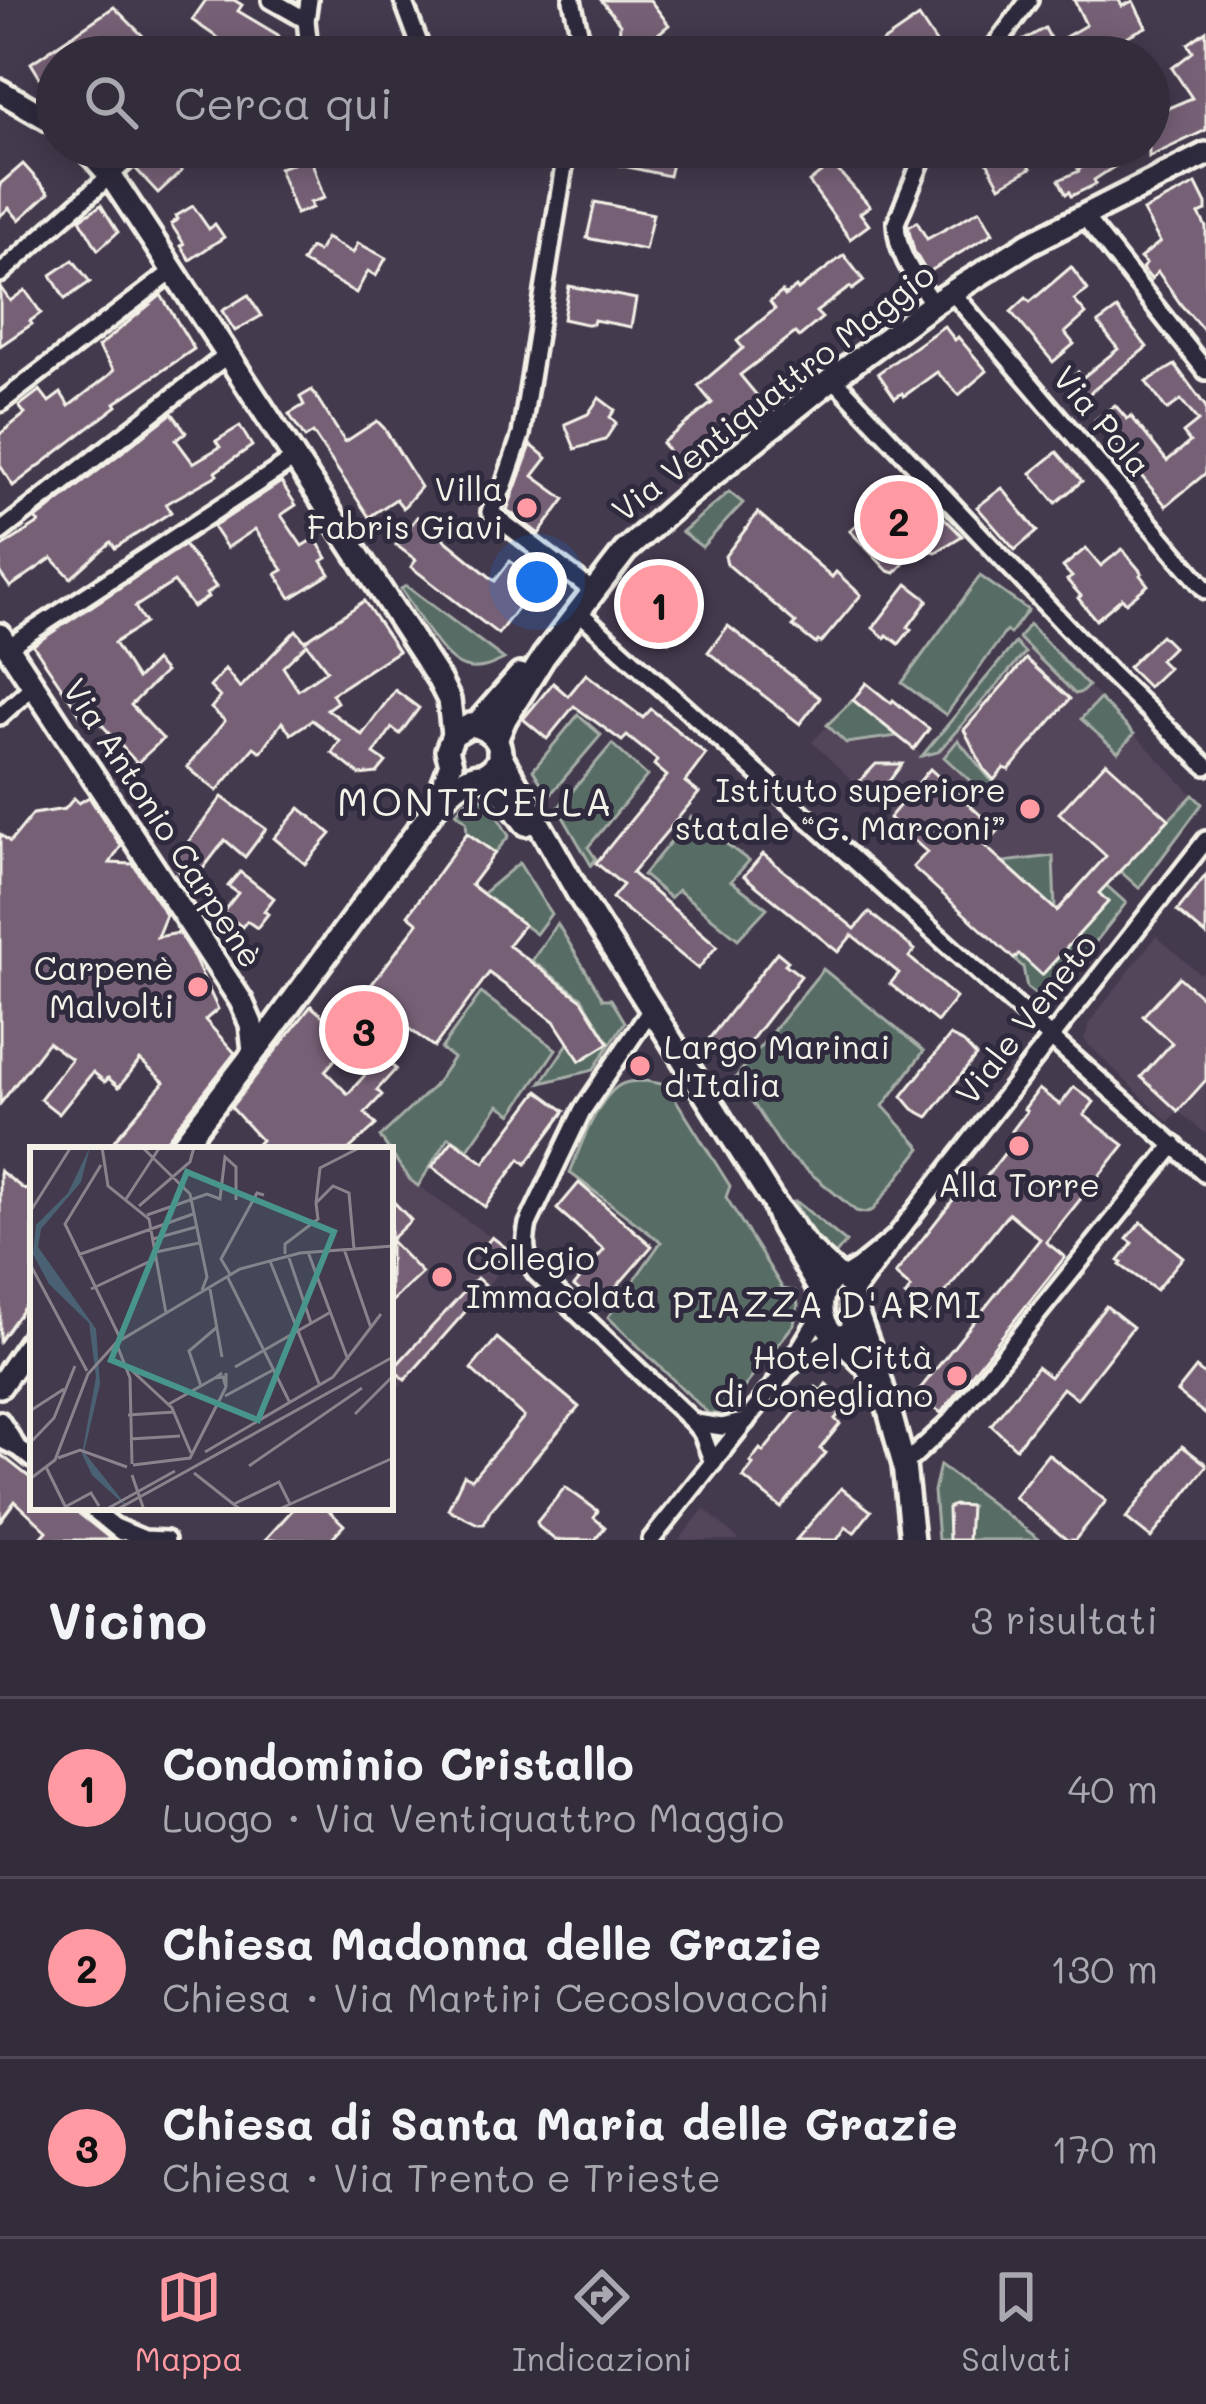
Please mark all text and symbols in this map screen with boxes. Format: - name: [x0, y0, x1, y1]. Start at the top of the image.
- search box: [36, 36, 1170, 168]
- icon: search: [78, 69, 144, 135]
- text: Cerca qui: [174, 73, 393, 131]
- street label: Via Ventiquattro Maggio: [602, 252, 942, 530]
- street label: Via Pola: [1045, 356, 1162, 484]
- place label: Villa Fabris Giavi: [307, 466, 503, 547]
- pin: 2: [860, 475, 938, 565]
- marker: Villa Fabris Giavi: [514, 495, 540, 521]
- your location: [507, 552, 567, 612]
- pin: 1: [620, 559, 698, 649]
- street label: Via Antonio Carpenè: [55, 669, 274, 975]
- place label: Istituto superiore statale “G. Marconi”: [675, 767, 1006, 848]
- district label: MONTICELLA: [337, 775, 615, 826]
- marker: Istituto superiore statale “G. Marconi”: [1017, 796, 1043, 822]
- street label: Viale Veneto: [945, 924, 1105, 1112]
- place label: Carpenè Malvolti: [34, 945, 174, 1026]
- marker: Carpenè Malvolti: [185, 974, 211, 1000]
- pin: 3: [325, 985, 403, 1075]
- place label: Largo Marinai d'Italia: [664, 1024, 890, 1105]
- marker: Largo Marinai d'Italia: [627, 1053, 653, 1079]
- marker: Alla Torre: [1006, 1133, 1032, 1159]
- inset map: [30, 1147, 393, 1510]
- place label: Alla Torre: [938, 1162, 1100, 1205]
- place label: Collegio Immacolata: [466, 1235, 657, 1316]
- marker: Collegio Immacolata: [429, 1264, 455, 1290]
- district label: PIAZZA D'ARMI: [672, 1280, 984, 1327]
- place label: Hotel Città di Conegliano: [714, 1334, 933, 1415]
- marker: Hotel Città di Conegliano: [944, 1363, 970, 1389]
- text: Vicino: [48, 1585, 207, 1652]
- text: 3 risultati: [971, 1593, 1158, 1644]
- text: Condominio Cristallo: [162, 1733, 634, 1791]
- text: 1: [78, 1762, 96, 1813]
- text: 40 m: [1067, 1762, 1158, 1813]
- text: Luogo · Via Ventiquattro Maggio: [162, 1791, 784, 1842]
- text: Chiesa Madonna delle Grazie: [162, 1913, 821, 1971]
- text: 2: [76, 1942, 98, 1993]
- text: 130 m: [1050, 1942, 1158, 1993]
- text: Chiesa · Via Martiri Cecoslovacchi: [162, 1971, 830, 2022]
- text: Chiesa di Santa Maria delle Grazie: [162, 2093, 958, 2151]
- text: 3: [75, 2122, 99, 2173]
- text: 170 m: [1051, 2122, 1158, 2173]
- text: Chiesa · Via Trento e Trieste: [162, 2151, 721, 2202]
- tab: Mappa: [135, 2264, 243, 2379]
- tab: Indicazioni: [512, 2264, 692, 2379]
- tab: Salvati: [961, 2264, 1071, 2379]

